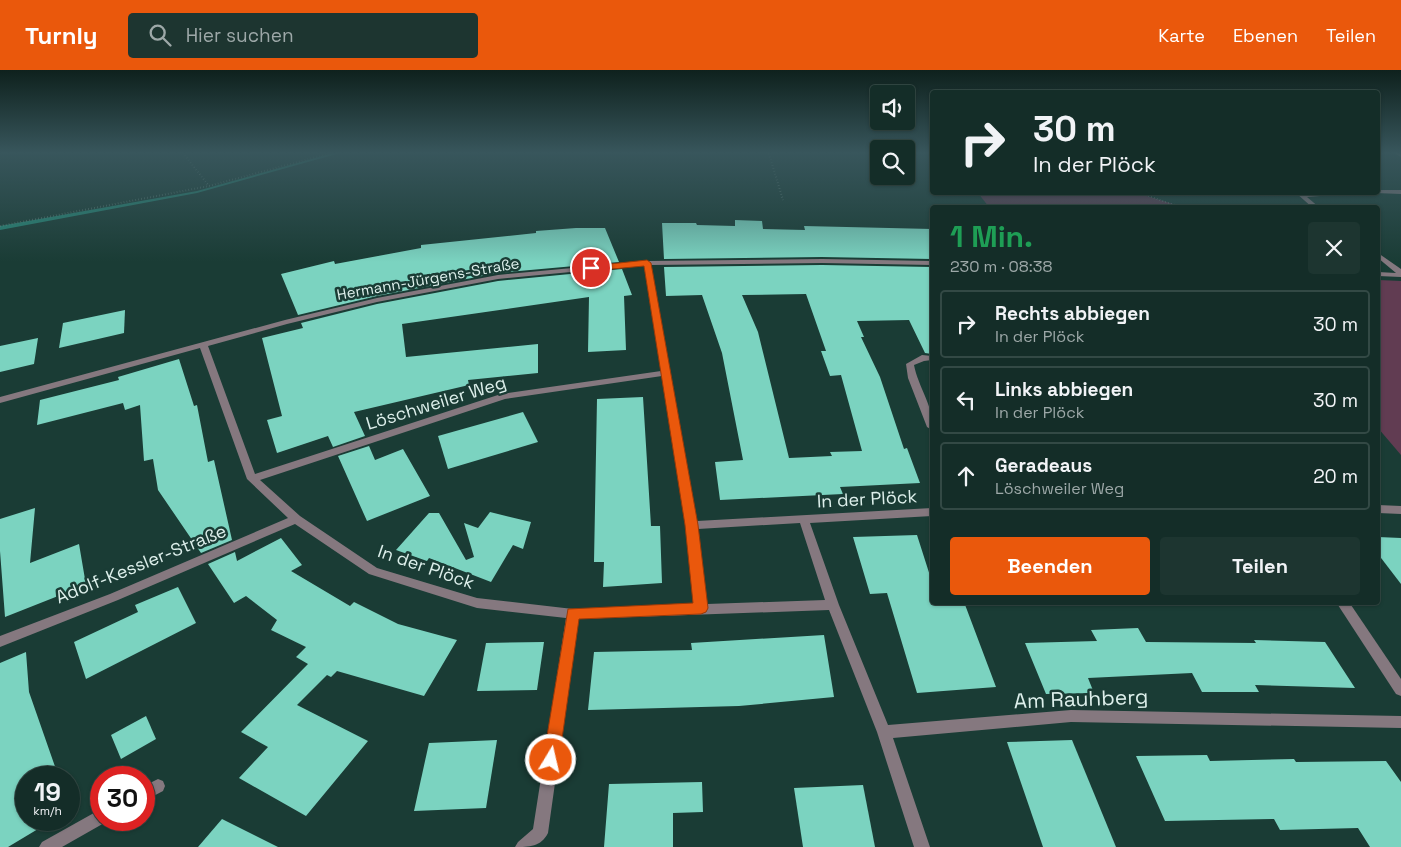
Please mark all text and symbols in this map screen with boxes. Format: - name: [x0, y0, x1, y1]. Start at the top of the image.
- search box: [128, 13, 478, 58]
- text: Turnly: [25, 20, 98, 51]
- icon: search: [146, 21, 174, 49]
- text: Hier suchen: [186, 23, 294, 48]
- text: Karte: [1158, 24, 1205, 47]
- text: Ebenen: [1233, 24, 1298, 47]
- text: Teilen: [1326, 24, 1376, 47]
- map controls: [870, 85, 915, 185]
- button: sound: [870, 85, 915, 130]
- text: 30 m: [1033, 107, 1116, 151]
- icon: right: [950, 110, 1015, 175]
- button: search: [870, 140, 915, 185]
- text: In der Plöck: [1033, 150, 1156, 178]
- text: 1 Min.: [950, 217, 1033, 256]
- button: close: [1308, 222, 1360, 274]
- pin: [570, 247, 612, 289]
- street label: Hermann-Jürgens-Straße: [335, 253, 521, 304]
- icon: arrive: [577, 254, 605, 282]
- text: 230 m · 08:38: [950, 256, 1053, 277]
- text: Rechts abbiegen: [995, 301, 1150, 326]
- icon: right: [952, 310, 980, 338]
- text: 30 m: [1313, 312, 1358, 337]
- text: In der Plöck: [995, 326, 1084, 347]
- street label: Löschweiler Weg: [363, 370, 509, 435]
- text: Links abbiegen: [995, 377, 1133, 402]
- icon: left: [952, 386, 980, 414]
- text: 30 m: [1313, 388, 1358, 413]
- text: In der Plöck: [995, 402, 1084, 423]
- text: Geradeaus: [995, 453, 1092, 478]
- icon: ahead: [952, 462, 980, 490]
- text: 20 m: [1313, 464, 1358, 489]
- text: Löschweiler Weg: [995, 478, 1124, 499]
- street label: In der Plöck: [816, 484, 918, 513]
- street label: Adolf-Kessler-Straße: [52, 519, 230, 608]
- button: Beenden: [950, 537, 1150, 595]
- button: Teilen: [1160, 537, 1360, 595]
- street label: In der Plöck: [375, 539, 478, 594]
- street label: Am Rauhberg: [1013, 683, 1149, 714]
- position arrow: [524, 733, 576, 785]
- speed limit sign: 30: [90, 766, 155, 831]
- text: 19: [34, 776, 61, 808]
- text: km/h: [33, 803, 62, 819]

